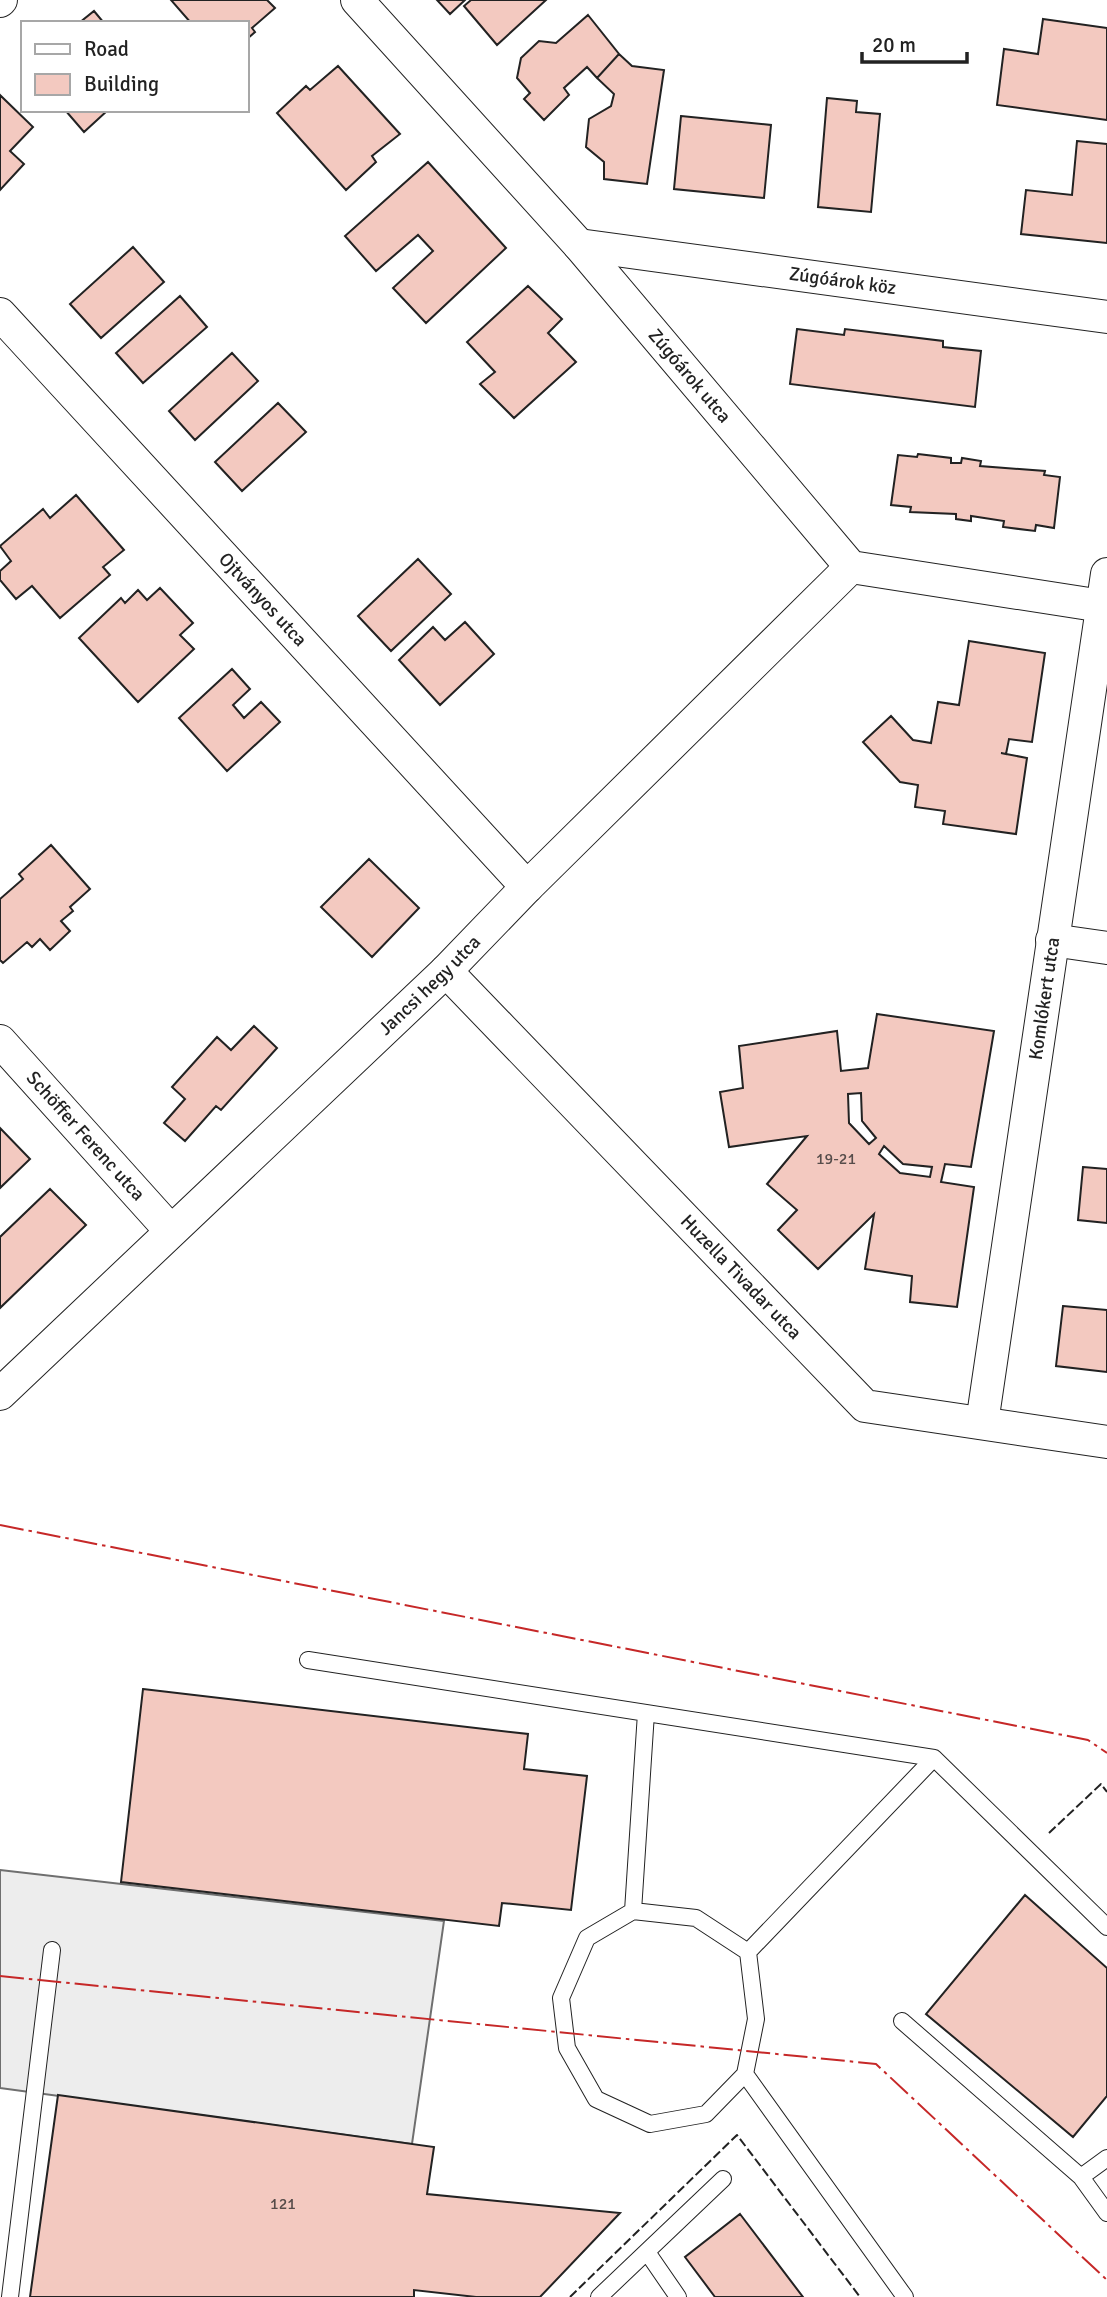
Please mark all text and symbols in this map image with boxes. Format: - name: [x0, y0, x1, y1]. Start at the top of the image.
- legend: [21, 21, 248, 112]
- scale bar: [862, 21, 967, 65]
- text: 20 m: [872, 32, 916, 58]
- text: Road: [84, 36, 129, 62]
- text: Building: [84, 71, 159, 97]
- street label: Zúgóárok köz: [788, 262, 898, 300]
- street label: Zúgóárok utca: [643, 324, 736, 428]
- street label: Ojtványos utca: [213, 547, 312, 652]
- street label: Jancsi hegy utca: [374, 930, 486, 1040]
- street label: Komlókert utca: [1024, 936, 1065, 1062]
- street label: Schöffer Ferenc utca: [21, 1066, 150, 1206]
- house number: 19-21: [816, 1149, 856, 1169]
- street label: Huzella Tivadar utca: [675, 1209, 807, 1345]
- house number: 121: [270, 2194, 296, 2214]

